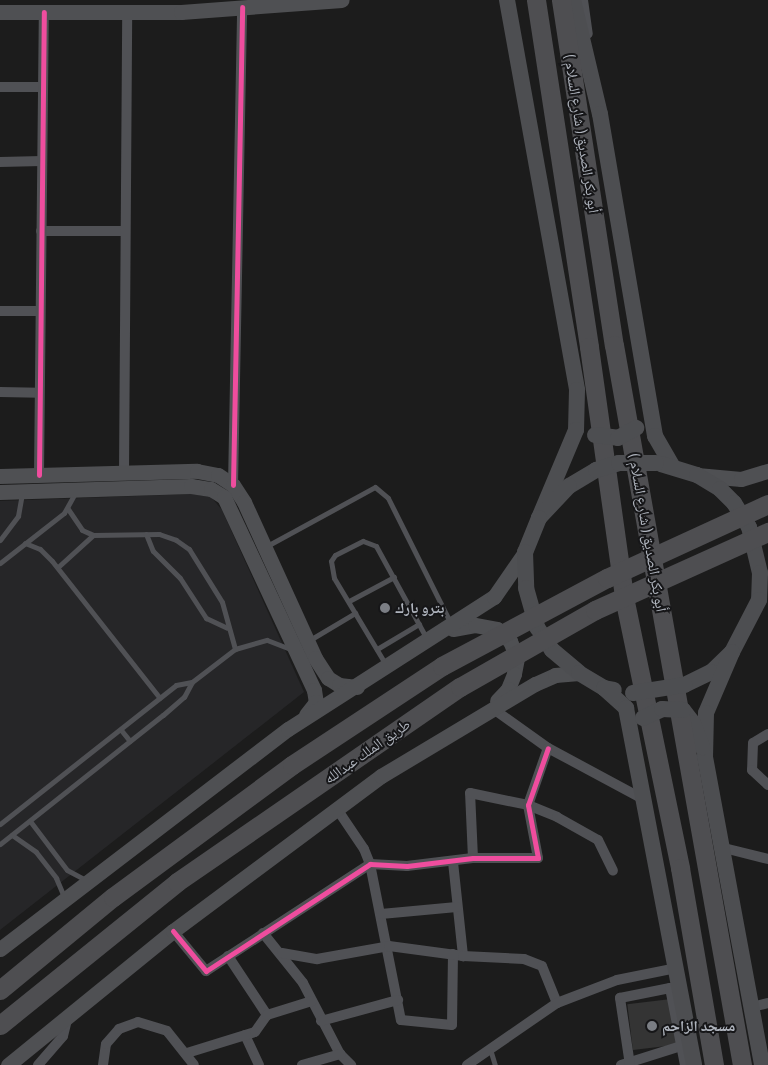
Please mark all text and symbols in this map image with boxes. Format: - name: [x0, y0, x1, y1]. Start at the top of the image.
- street label: ( شارع السلام ) أبو بكر الصديق: [561, 54, 603, 214]
- street label: ( شارع السلام ) أبو بكر الصديق: [625, 453, 671, 613]
- place label: بترو بارك: [395, 599, 444, 617]
- marker: بترو بارك: [379, 602, 391, 614]
- street label: طريق الملك عبدالله: [321, 715, 413, 787]
- place label: مسجد الزاحم: [662, 1017, 735, 1035]
- marker: مسجد الزاحم: [646, 1020, 658, 1032]

